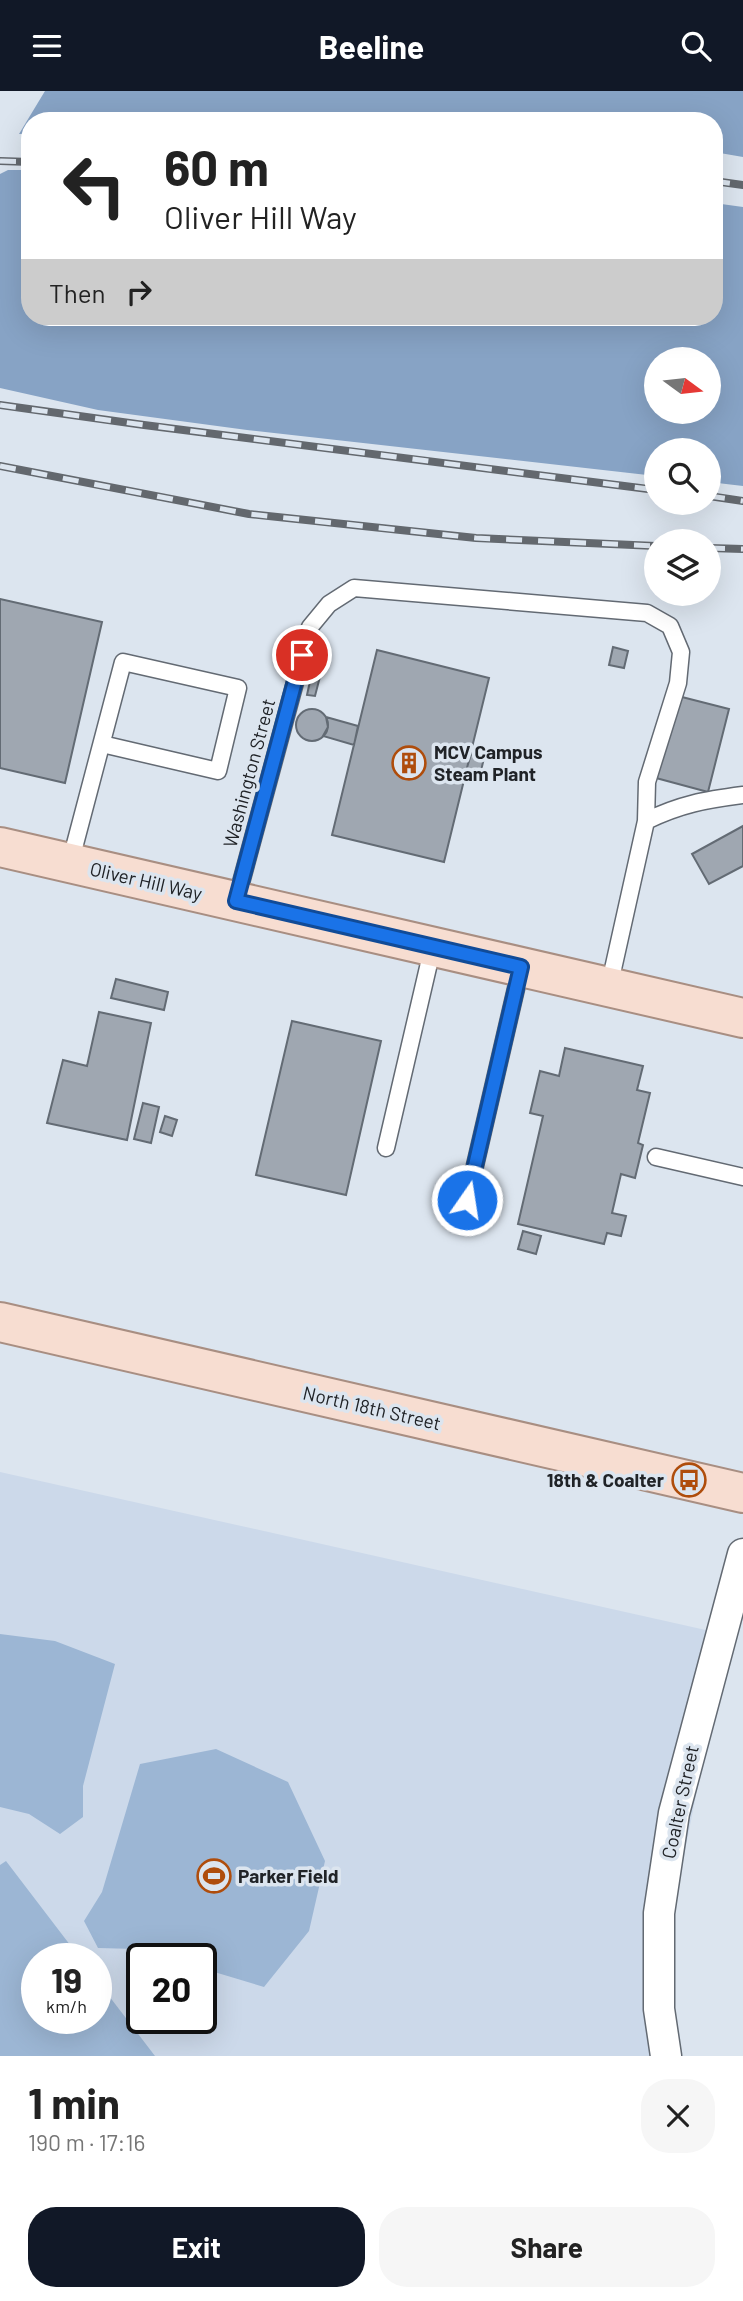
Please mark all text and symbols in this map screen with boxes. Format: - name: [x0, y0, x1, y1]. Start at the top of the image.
- icon: menu: [28, 27, 66, 65]
- text: Beeline: [319, 27, 424, 65]
- icon: search: [677, 27, 715, 65]
- text: 60 m: [164, 137, 269, 196]
- icon: left: [49, 140, 140, 231]
- text: Oliver Hill Way: [164, 197, 357, 235]
- icon: right: [120, 273, 158, 311]
- text: Then: [49, 277, 106, 308]
- north arrow: [644, 347, 721, 423]
- map controls: [644, 347, 721, 606]
- button: search: [644, 438, 721, 515]
- button: layers: [644, 529, 721, 606]
- pin: [272, 625, 332, 685]
- icon: arrive: [283, 636, 321, 674]
- street label: Washington Street: [218, 696, 279, 850]
- place label: MCV Campus Steam Plant: [434, 740, 543, 785]
- building icon: MCV Campus Steam Plant: [390, 744, 428, 782]
- street label: Oliver Hill Way: [88, 856, 205, 905]
- position arrow: [430, 1163, 504, 1237]
- street label: North 18th Street: [301, 1380, 443, 1435]
- bus stop icon: 18th & Coalter: [670, 1461, 708, 1499]
- place label: 18th & Coalter: [547, 1468, 665, 1491]
- street label: Coalter Street: [656, 1743, 703, 1861]
- sports icon: Parker Field: [195, 1857, 233, 1895]
- place label: Parker Field: [238, 1864, 338, 1887]
- speed limit sign: 20: [126, 1943, 217, 2034]
- text: 19: [51, 1958, 82, 2000]
- text: km/h: [46, 1995, 87, 2017]
- text: 1 min: [28, 2077, 120, 2127]
- button: close: [641, 2079, 715, 2153]
- text: 190 m · 17:16: [28, 2128, 145, 2156]
- button: Exit: [28, 2207, 365, 2287]
- button: Share: [379, 2207, 715, 2287]

